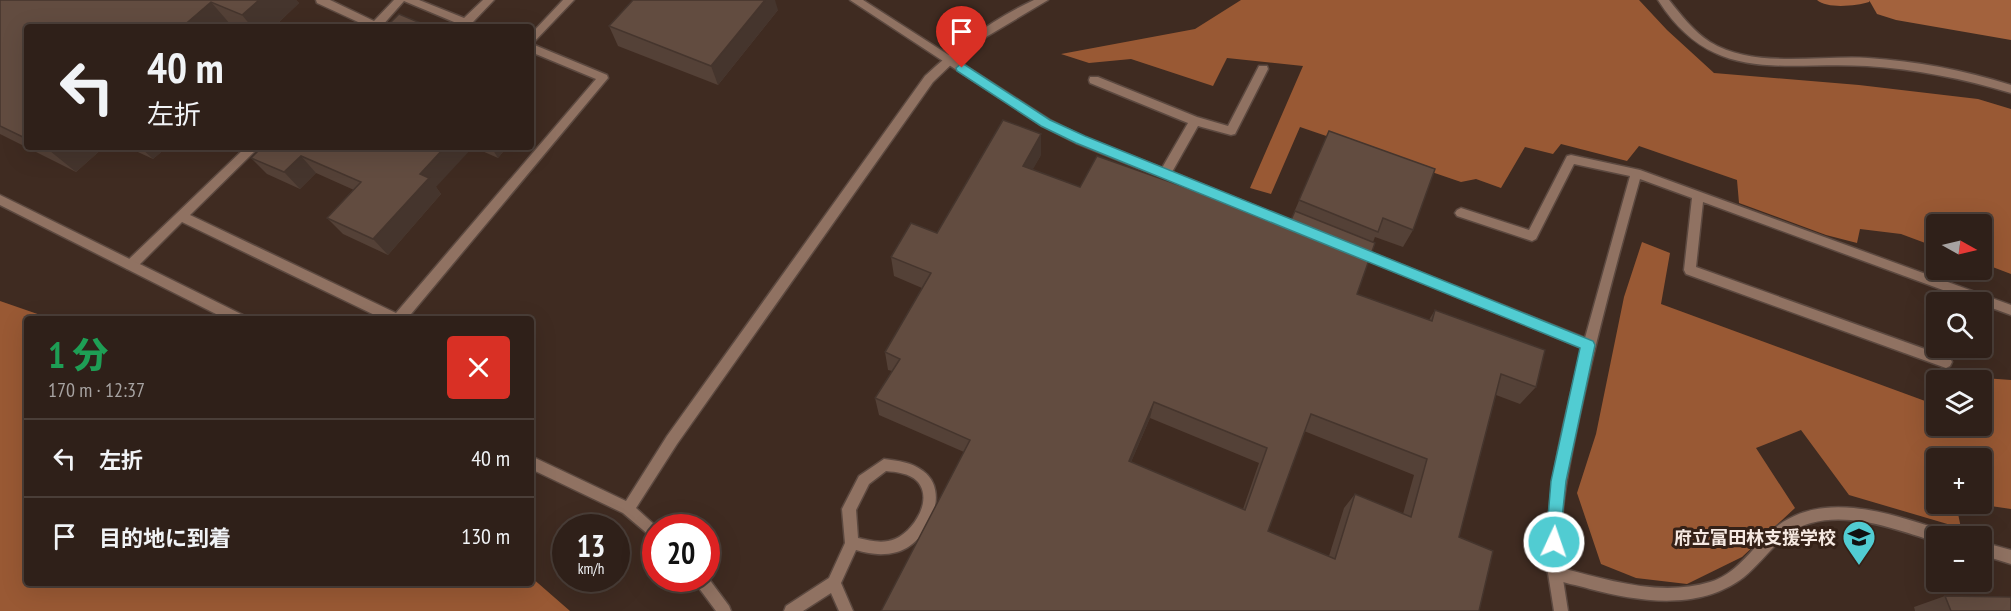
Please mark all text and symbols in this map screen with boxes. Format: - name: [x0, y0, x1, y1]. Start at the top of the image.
- pin: [936, 6, 987, 68]
- icon: arrive: [945, 15, 978, 48]
- text: 40 m: [147, 40, 224, 95]
- icon: left: [48, 48, 126, 126]
- text: 左折: [147, 97, 201, 131]
- north arrow: [1926, 214, 1992, 280]
- map controls: [1926, 214, 1992, 592]
- button: search: [1926, 292, 1992, 358]
- text: 1 分: [48, 331, 109, 378]
- button: close: [447, 336, 510, 399]
- button: layers: [1926, 370, 1992, 436]
- text: 170 m · 12:37: [48, 377, 145, 403]
- icon: left: [48, 442, 81, 475]
- text: 40 m: [471, 444, 510, 472]
- text: 左折: [99, 446, 143, 474]
- button: +: [1926, 448, 1992, 514]
- position arrow: [1522, 510, 1586, 574]
- speed limit sign: 20: [642, 514, 720, 592]
- school or university icon: 府立富田林支援学校: [1841, 519, 1877, 566]
- icon: arrive: [48, 520, 81, 553]
- text: 130 m: [461, 522, 510, 550]
- text: 目的地に到着: [99, 524, 231, 552]
- text: 13: [577, 526, 605, 565]
- place label: 府立富田林支援学校: [1674, 526, 1836, 549]
- button: −: [1926, 526, 1992, 592]
- text: km/h: [578, 559, 604, 578]

